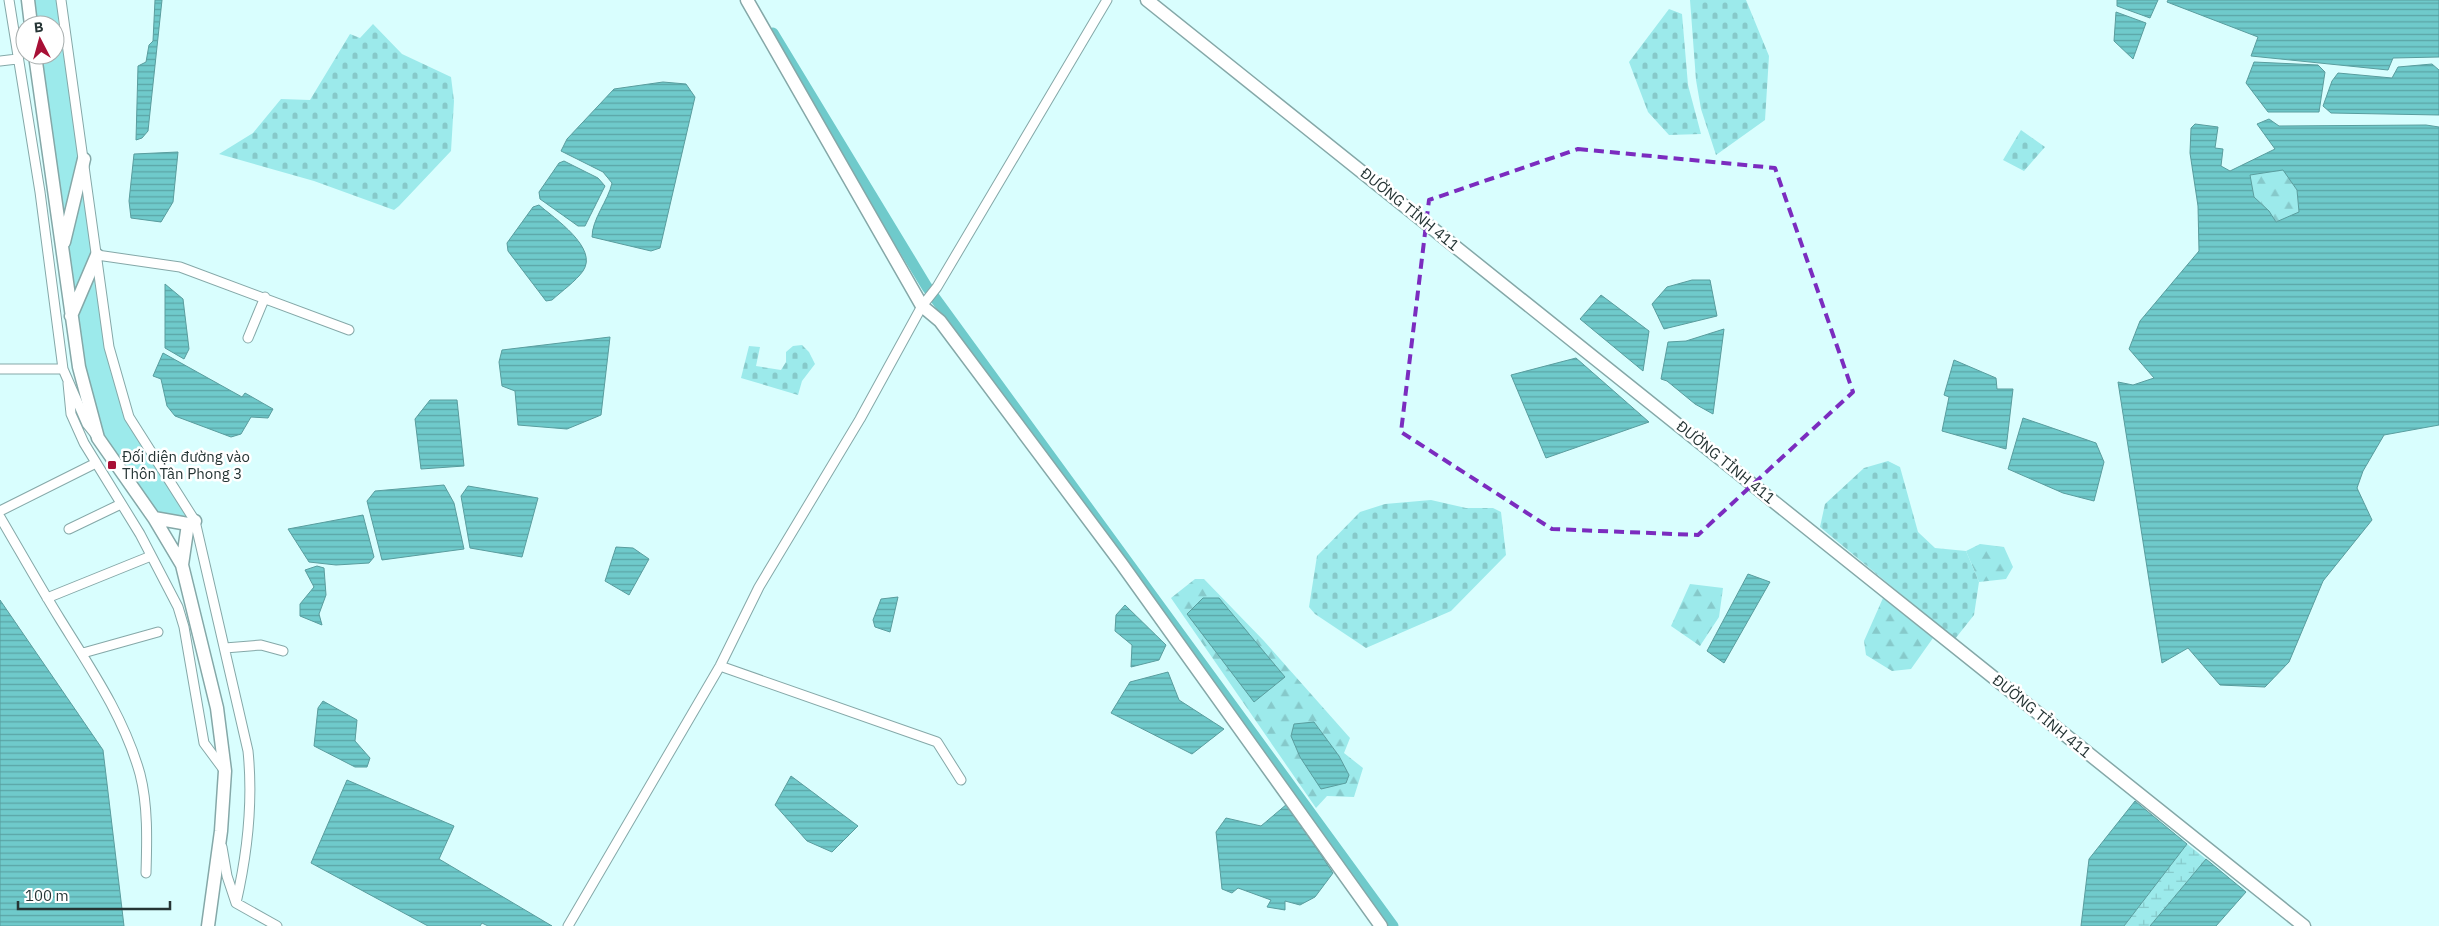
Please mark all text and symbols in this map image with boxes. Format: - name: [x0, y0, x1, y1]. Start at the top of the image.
- north arrow: [15, 15, 65, 65]
- text: B: [33, 18, 44, 37]
- street label: ĐƯỜNG TỈNH 411: [1357, 163, 1463, 255]
- street label: ĐƯỜNG TỈNH 411: [1673, 416, 1779, 508]
- place label: Đối diện đường vào Thôn Tân Phong 3: [122, 447, 250, 483]
- marker: Đối diện đường vào Thôn Tân Phong 3: [106, 459, 118, 471]
- street label: ĐƯỜNG TỈNH 411: [1989, 670, 2095, 762]
- scale bar: [18, 878, 170, 910]
- text: 100 m: [25, 886, 69, 905]

